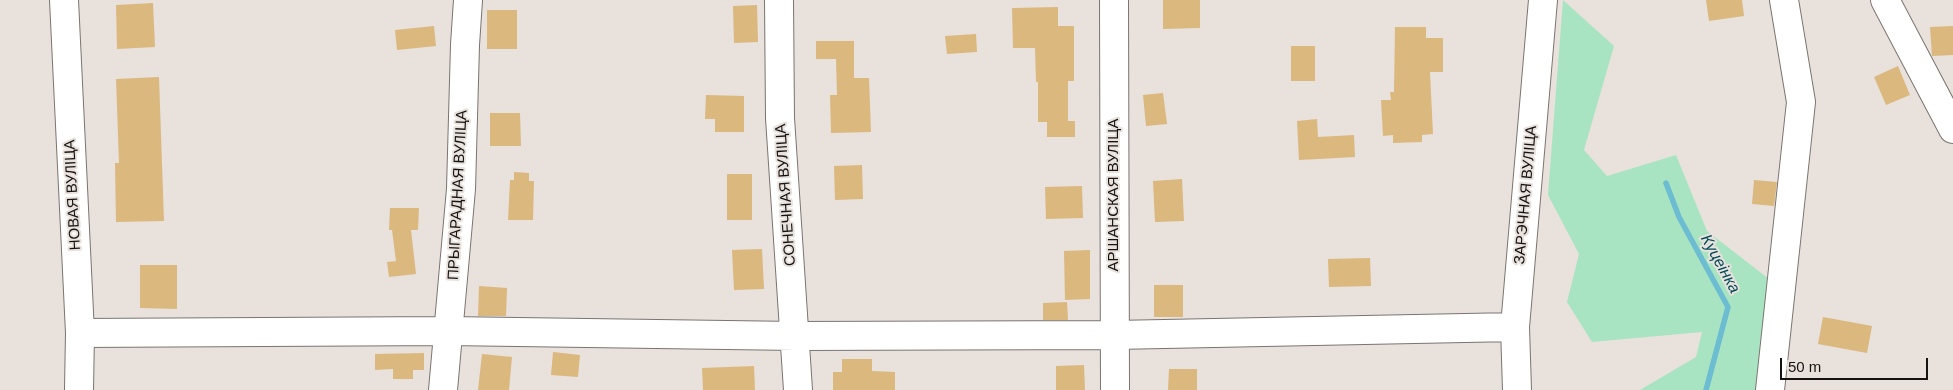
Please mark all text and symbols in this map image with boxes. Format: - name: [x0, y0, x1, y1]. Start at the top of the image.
- street label: ПРЫГАРАДНАЯ ВУЛІЦА: [445, 109, 471, 281]
- street label: АРШАНСКАЯ ВУЛІЦА: [1105, 119, 1123, 271]
- street label: СОНЕЧНАЯ ВУЛІЦА: [772, 123, 800, 267]
- street label: ЗАРЭЧНАЯ ВУЛІЦА: [1511, 125, 1541, 265]
- street label: НОВАЯ ВУЛІЦА: [61, 139, 85, 251]
- water label: Куцеінка: [1696, 231, 1744, 297]
- scale bar: [1783, 348, 1930, 380]
- text: 50 m: [1788, 358, 1821, 375]

